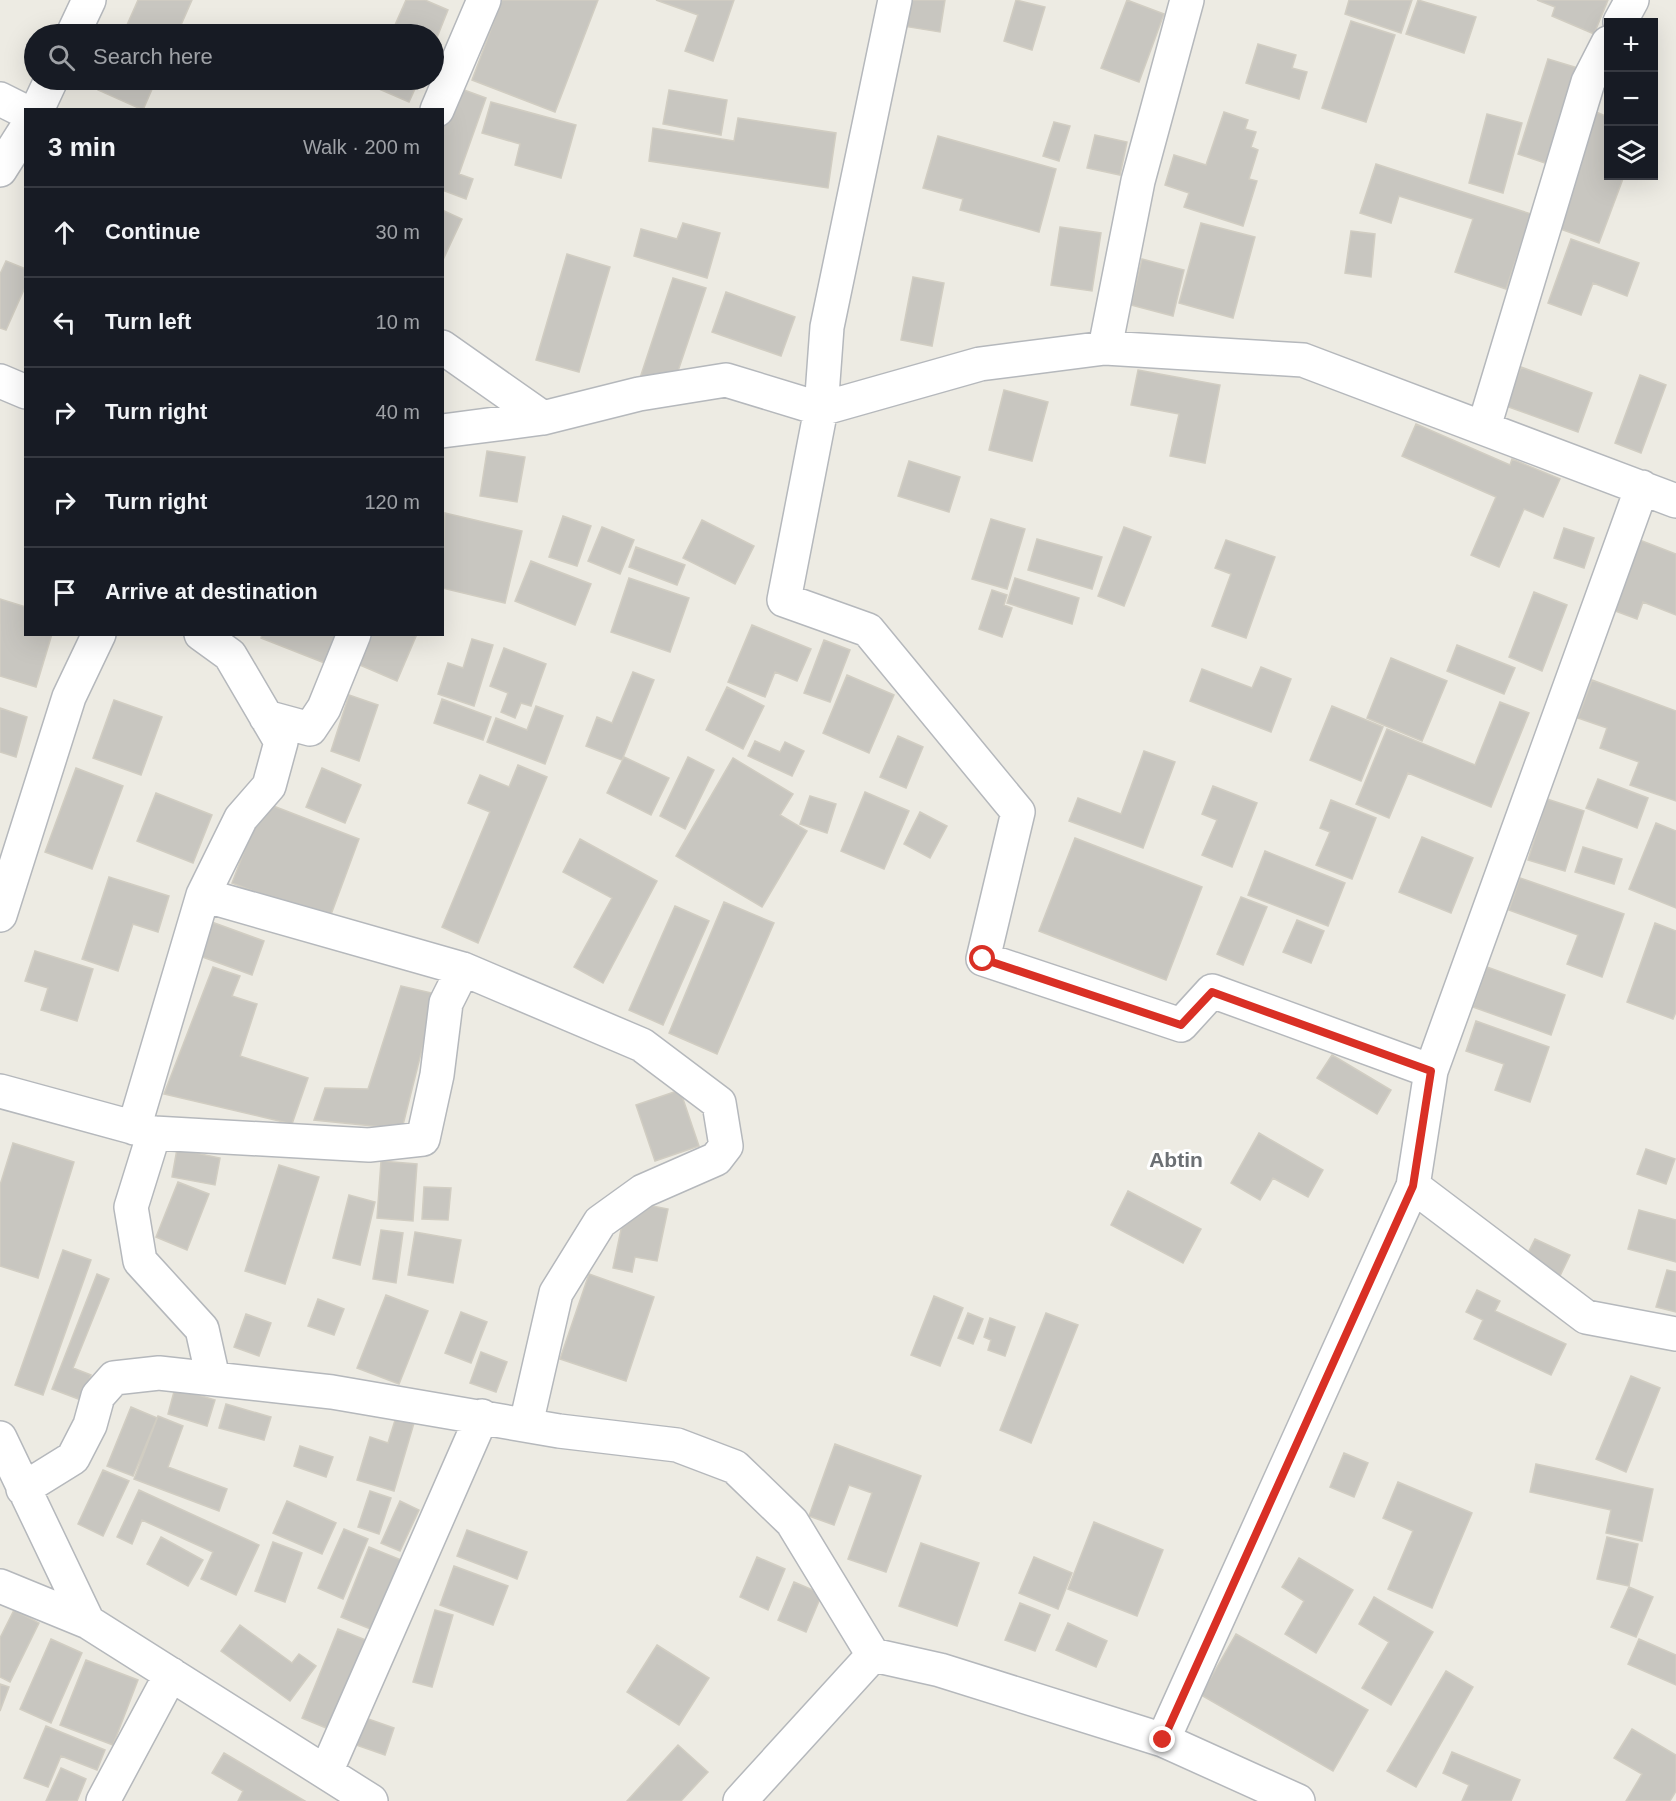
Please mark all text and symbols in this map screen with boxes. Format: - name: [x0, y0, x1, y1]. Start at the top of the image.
- map controls: [1604, 18, 1658, 180]
- button: +: [1604, 18, 1658, 72]
- search box: [24, 24, 444, 90]
- icon: search: [45, 41, 78, 74]
- text: Search here: [93, 44, 213, 69]
- button: −: [1604, 72, 1658, 126]
- button: layers: [1604, 126, 1658, 180]
- text: 3 min: [48, 132, 116, 162]
- text: Walk · 200 m: [303, 136, 420, 158]
- icon: ahead: [48, 216, 81, 249]
- text: Continue: [105, 219, 200, 244]
- text: 30 m: [376, 221, 420, 243]
- icon: left: [48, 306, 81, 339]
- text: Turn left: [105, 309, 191, 334]
- text: 10 m: [376, 311, 420, 333]
- icon: right: [48, 396, 81, 429]
- text: Turn right: [105, 399, 207, 424]
- text: 40 m: [376, 401, 420, 423]
- icon: right: [48, 486, 81, 519]
- text: Turn right: [105, 489, 207, 514]
- text: 120 m: [364, 491, 420, 513]
- icon: arrive: [48, 576, 81, 609]
- text: Arrive at destination: [105, 579, 318, 604]
- route start: [969, 945, 995, 971]
- district label: Abtin: [1149, 1148, 1203, 1171]
- route end: [1149, 1726, 1175, 1752]

